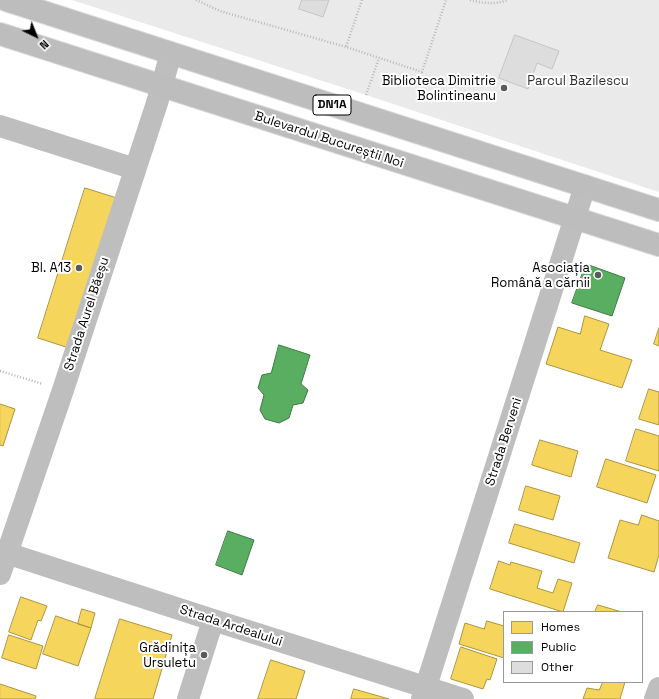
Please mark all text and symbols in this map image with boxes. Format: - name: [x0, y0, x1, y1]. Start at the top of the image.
- north arrow: [16, 16, 56, 56]
- text: N: [37, 37, 52, 52]
- place label: Biblioteca Dimitrie Bolintineanu: [382, 73, 496, 104]
- park label: Parcul Bazilescu: [527, 73, 629, 89]
- marker: Biblioteca Dimitrie Bolintineanu: [499, 83, 509, 93]
- road number: DN1A: [313, 95, 351, 115]
- street label: Bulevardul Bucureștii Noi: [252, 109, 406, 171]
- street label: Strada Aurel Băeșu: [61, 255, 113, 373]
- place label: Bl. A13: [31, 260, 71, 276]
- place label: Asociația Română a cărnii: [491, 260, 590, 291]
- marker: Bl. A13: [74, 263, 84, 273]
- marker: Asociația Română a cărnii: [593, 270, 603, 280]
- street label: Strada Berveni: [482, 396, 526, 488]
- street label: Strada Ardealului: [178, 602, 284, 650]
- legend: [503, 611, 643, 683]
- text: Homes: [541, 619, 580, 635]
- text: Public: [541, 639, 576, 655]
- place label: Grădinița Ursuletu: [139, 640, 196, 671]
- marker: Grădinița Ursuletu: [199, 650, 209, 660]
- text: Other: [541, 659, 574, 675]

